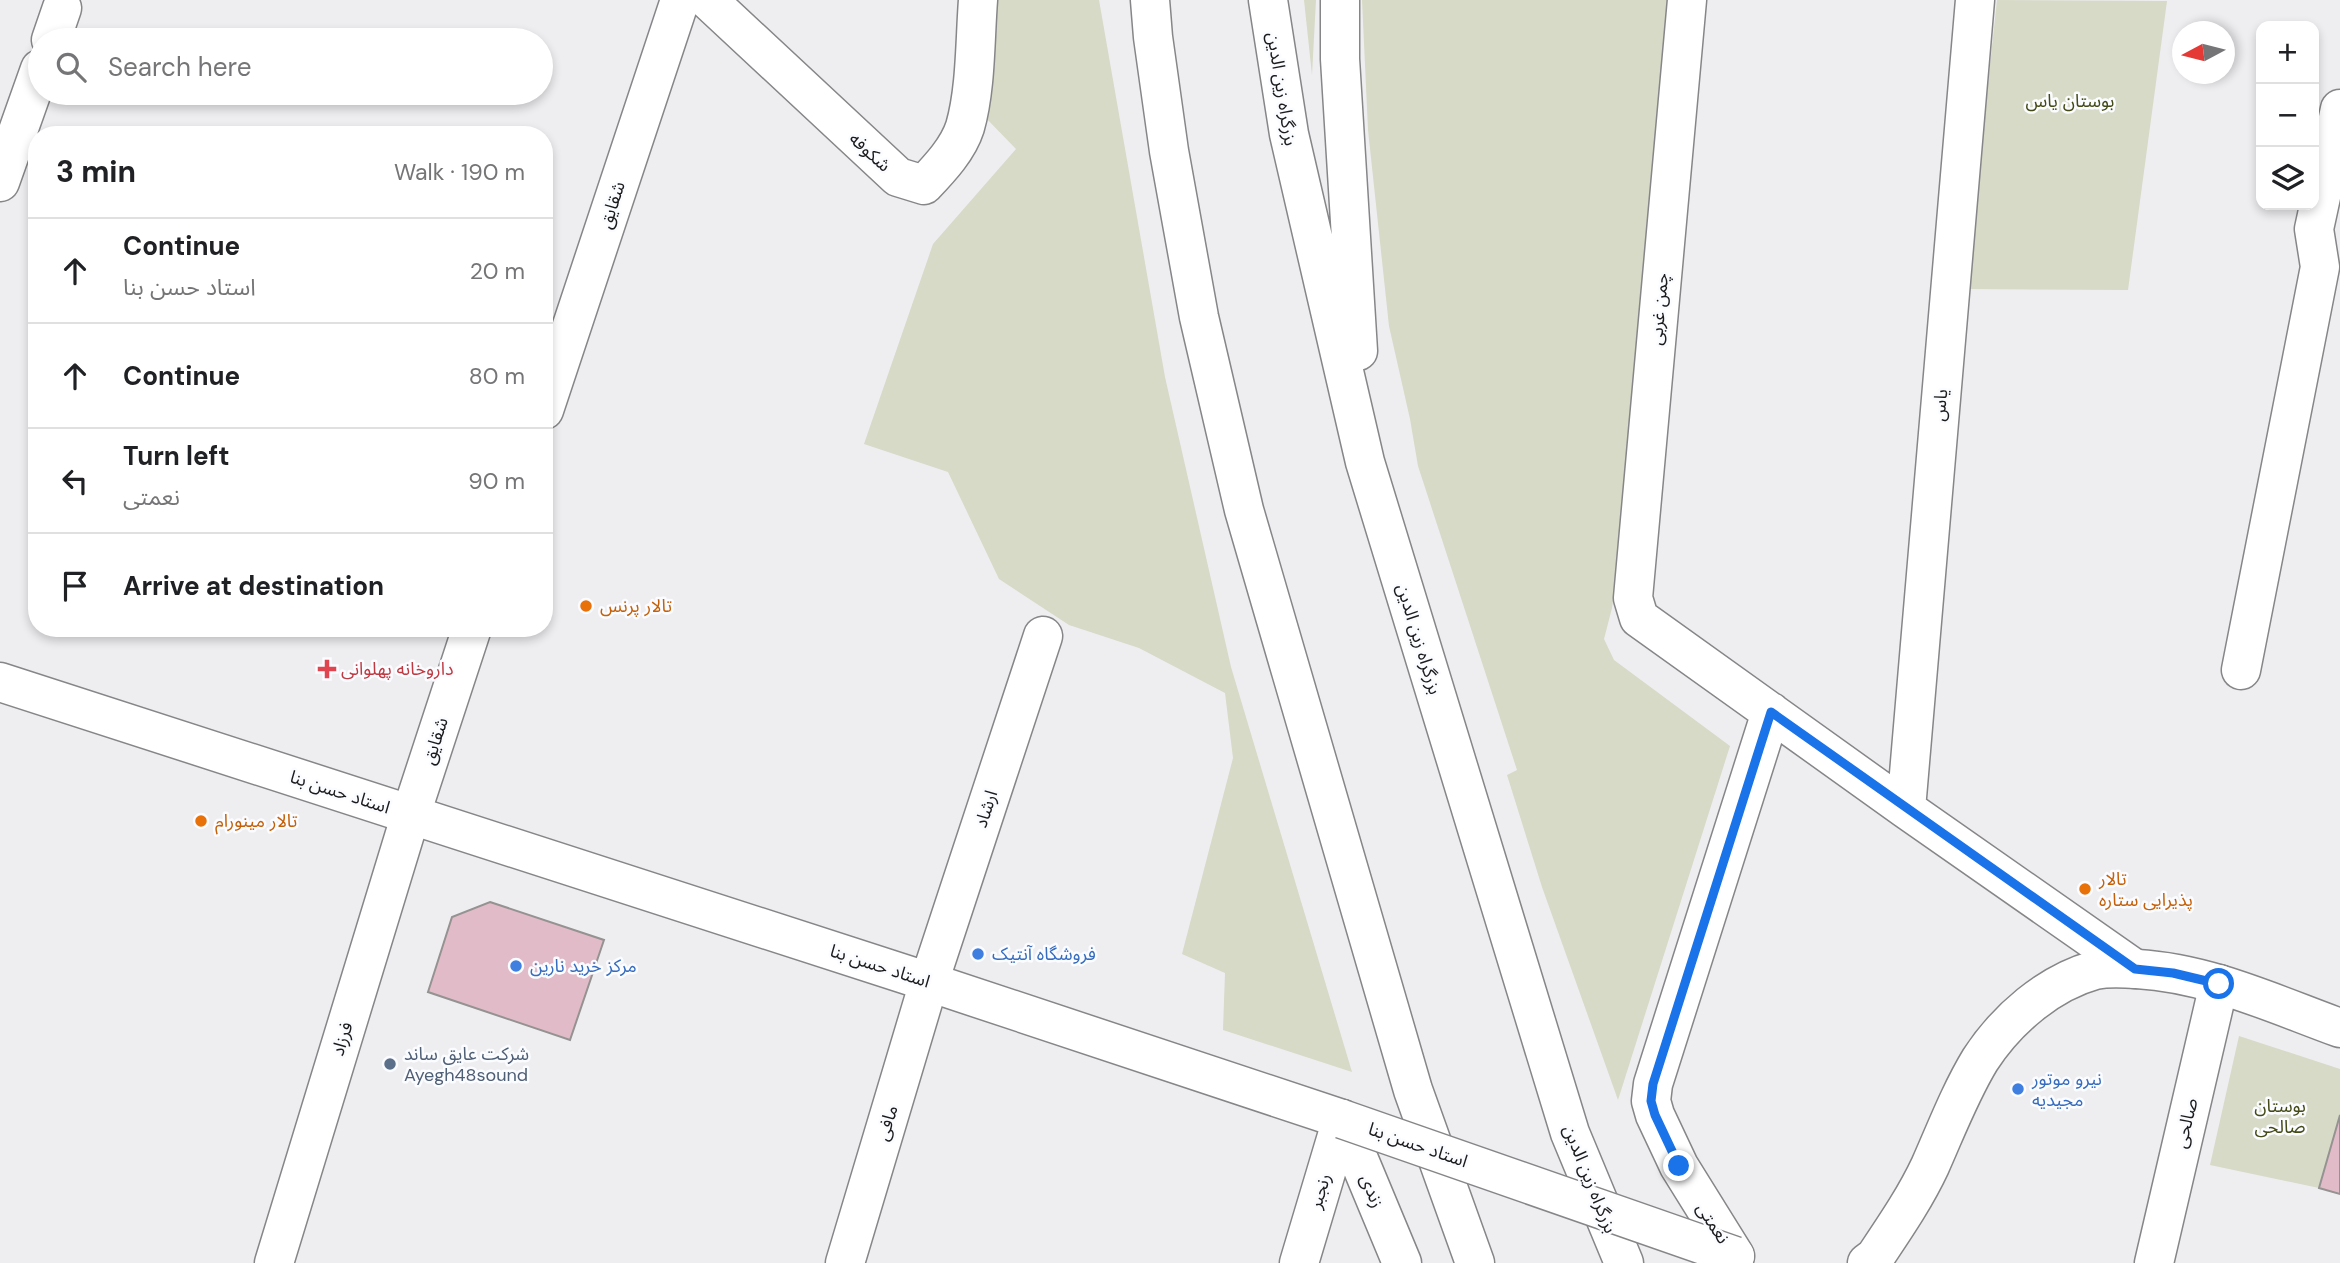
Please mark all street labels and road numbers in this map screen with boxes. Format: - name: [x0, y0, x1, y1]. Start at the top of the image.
- street label: بزرگراه زین الدین: [1261, 30, 1303, 148]
- street label: شکوفه: [844, 127, 896, 177]
- street label: شقایق: [593, 178, 631, 232]
- street label: چمن غربی: [1644, 272, 1674, 346]
- street label: یاس: [1927, 388, 1953, 422]
- street label: بزرگراه زین الدین: [1391, 581, 1447, 697]
- street label: شقایق: [416, 714, 454, 768]
- street label: استاد حسن بنا: [287, 765, 393, 819]
- street label: ارشاد: [969, 787, 1003, 831]
- street label: استاد حسن بنا: [827, 939, 933, 993]
- street label: فرزاد: [326, 1019, 358, 1059]
- street label: صالحی: [2169, 1096, 2203, 1150]
- street label: مافی: [870, 1102, 904, 1144]
- street label: استاد حسن بنا: [1365, 1117, 1471, 1173]
- street label: بزرگراه زین الدین: [1557, 1121, 1623, 1237]
- street label: رنجبر: [1303, 1170, 1337, 1213]
- street label: زندی: [1354, 1171, 1390, 1211]
- street label: نعمتی: [1691, 1198, 1735, 1248]

